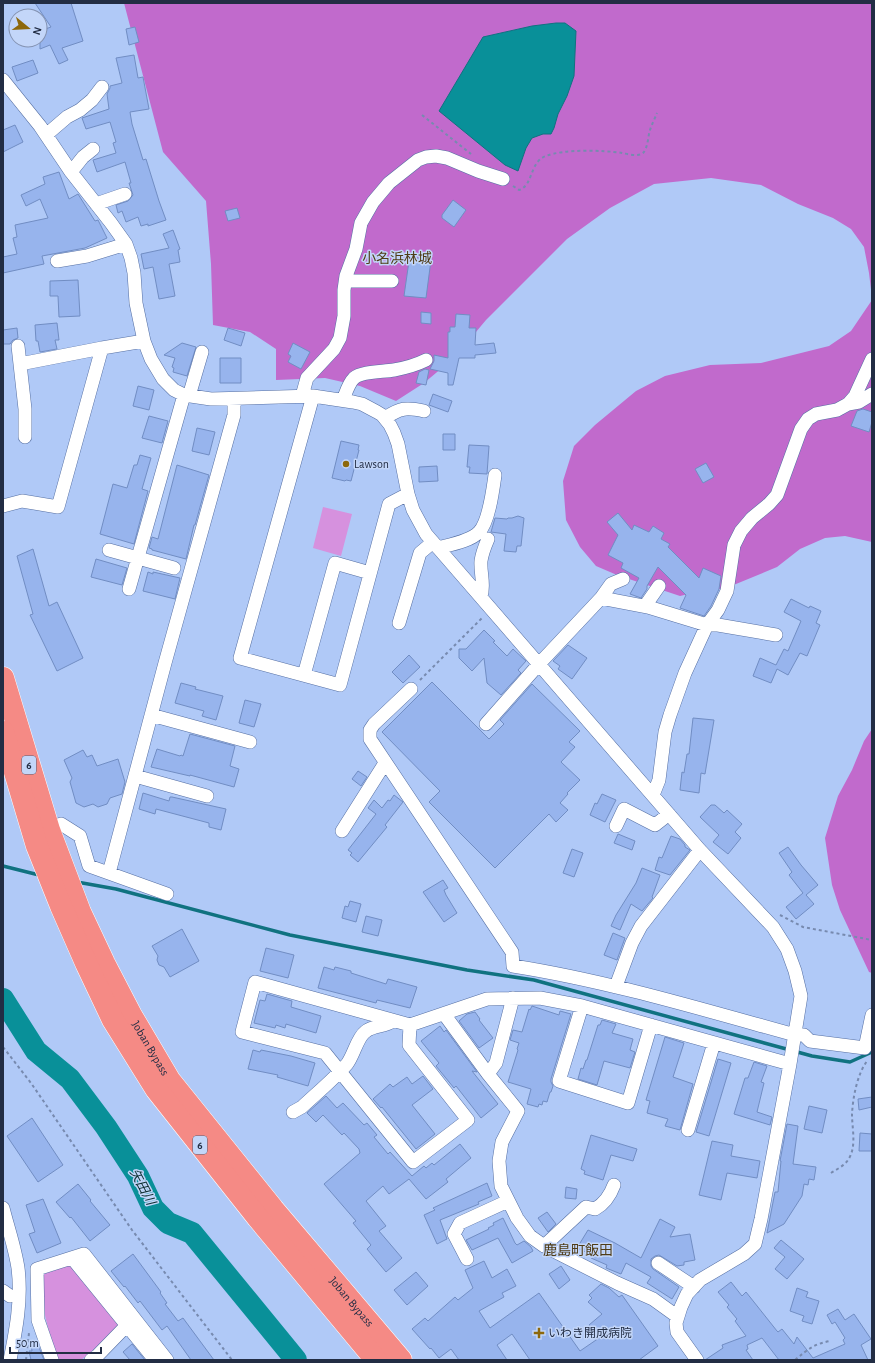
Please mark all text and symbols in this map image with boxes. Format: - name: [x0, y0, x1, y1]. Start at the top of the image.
- north arrow: [8, 8, 48, 48]
- text: N: [31, 26, 43, 36]
- district label: 小名浜林城: [362, 251, 432, 266]
- place label: Lawson: [354, 458, 389, 470]
- marker: Lawson: [341, 459, 351, 469]
- road number: 6: [22, 756, 36, 774]
- street label: Joban Bypass: [130, 1019, 171, 1078]
- road number: 6: [193, 1136, 207, 1154]
- water label: 矢田川: [127, 1166, 159, 1209]
- district label: 鹿島町飯田: [543, 1243, 613, 1258]
- street label: Joban Bypass: [327, 1274, 376, 1329]
- place label: いわき開成病院: [548, 1326, 632, 1339]
- marker: いわき開成病院: [533, 1327, 545, 1339]
- scale bar: [10, 1329, 101, 1355]
- text: 50 m: [16, 1337, 39, 1349]

